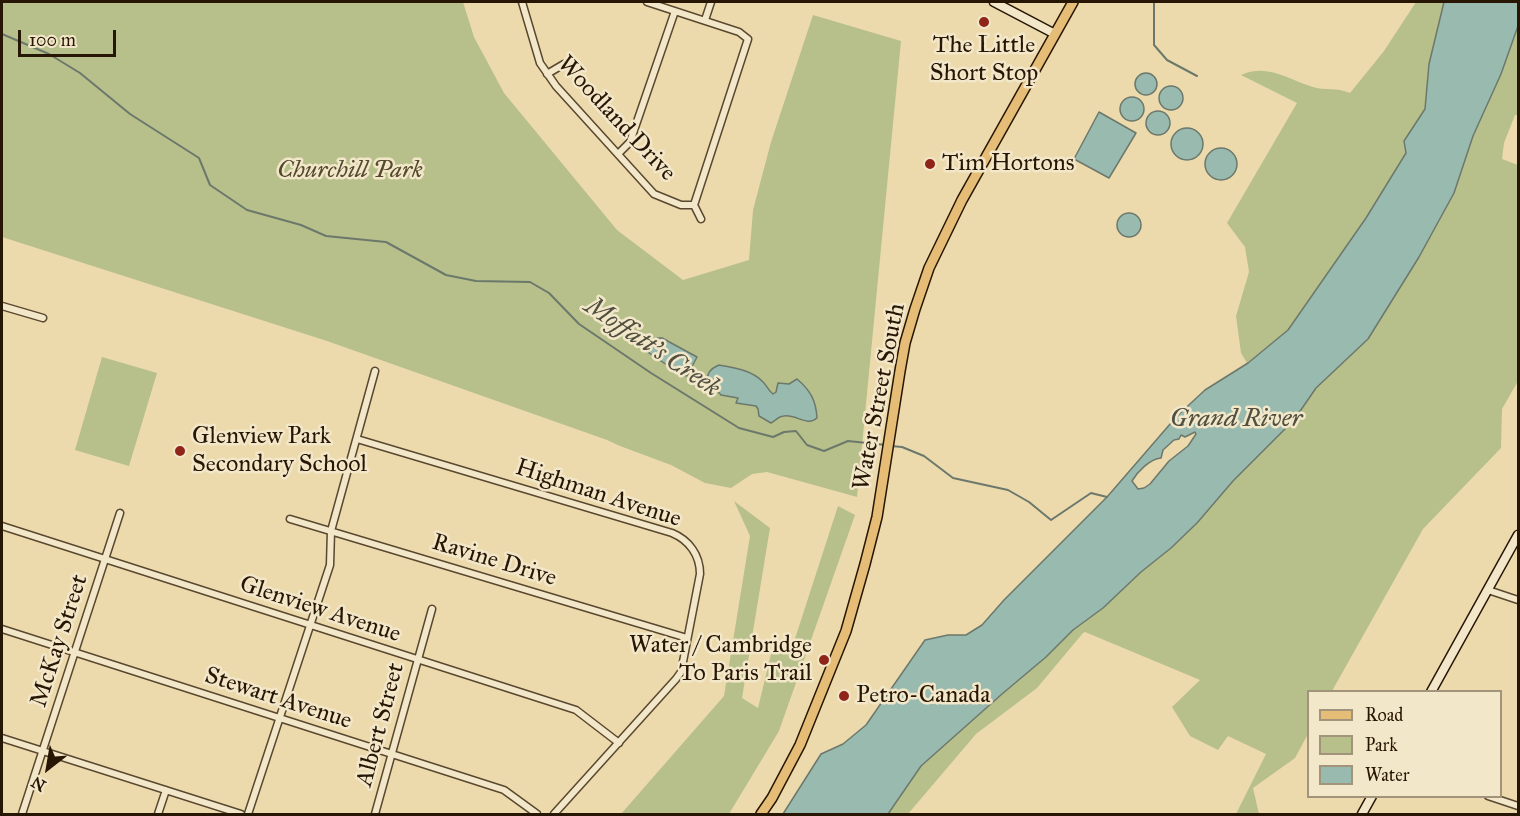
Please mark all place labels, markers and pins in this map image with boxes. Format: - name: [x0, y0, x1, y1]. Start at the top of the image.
- marker: The Little Short Stop: [977, 15, 991, 29]
- place label: The Little Short Stop: [930, 32, 1038, 88]
- place label: Tim Hortons: [942, 150, 1075, 178]
- marker: Tim Hortons: [923, 157, 937, 171]
- place label: Glenview Park Secondary School: [192, 423, 367, 479]
- marker: Glenview Park Secondary School: [173, 444, 187, 458]
- place label: Water / Cambridge To Paris Trail: [629, 632, 812, 688]
- marker: Water / Cambridge To Paris Trail: [817, 653, 831, 667]
- place label: Petro-Canada: [856, 682, 990, 710]
- marker: Petro-Canada: [837, 689, 851, 703]

